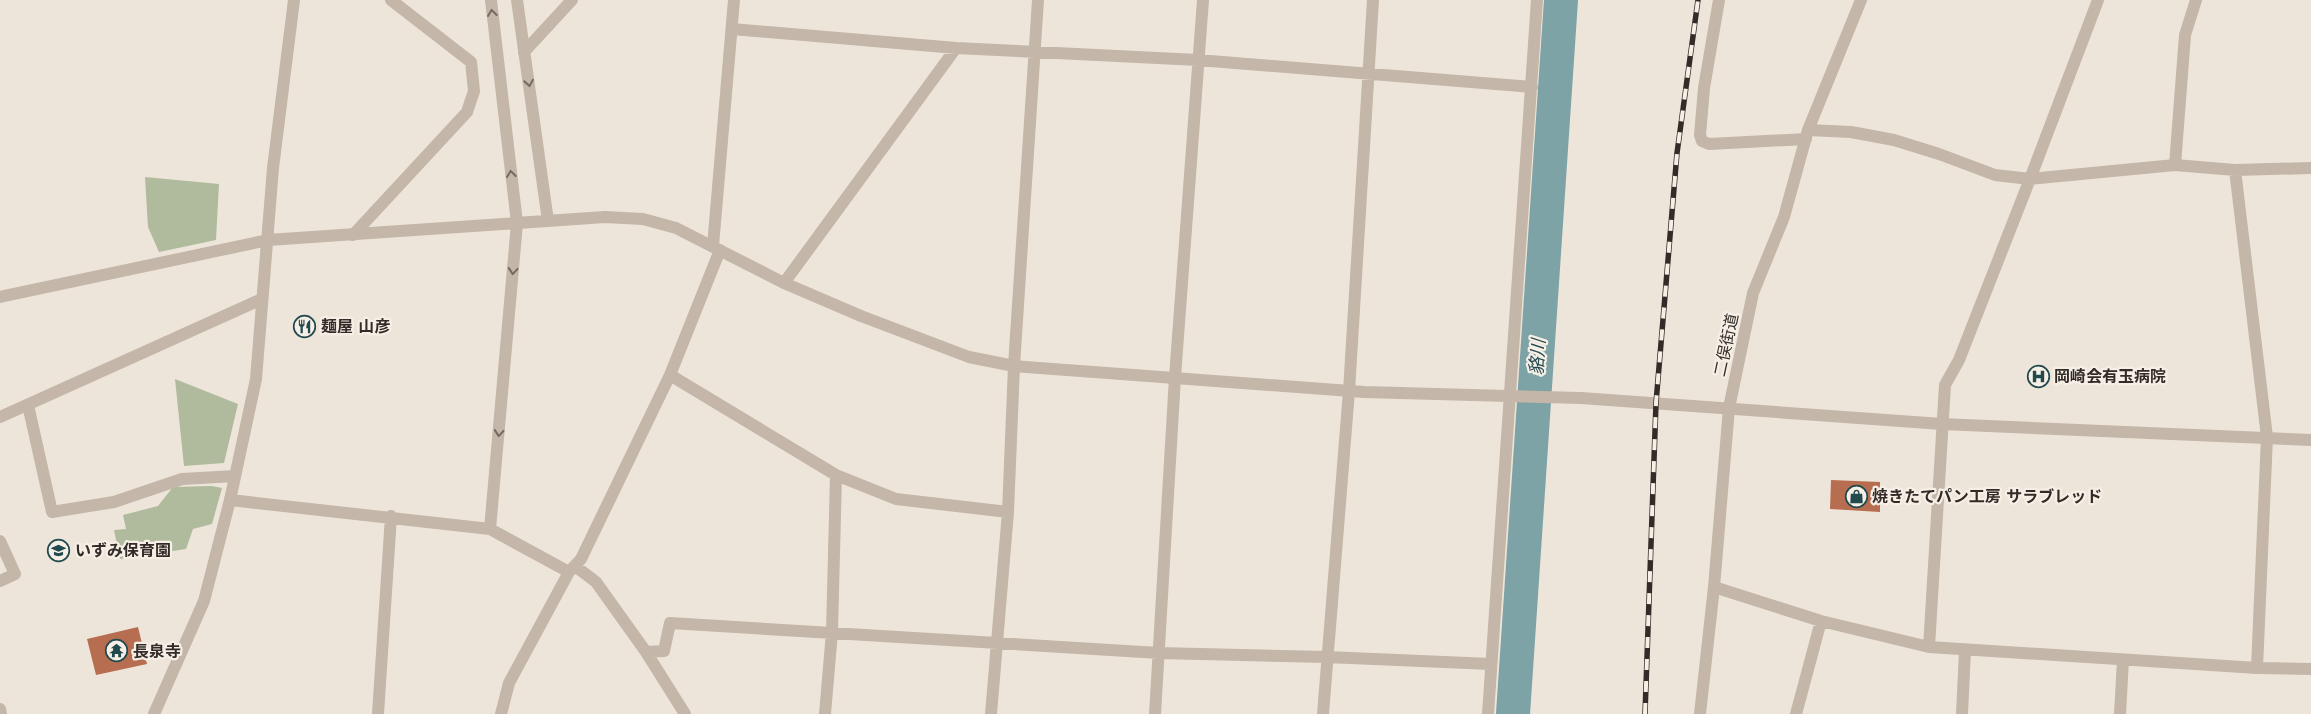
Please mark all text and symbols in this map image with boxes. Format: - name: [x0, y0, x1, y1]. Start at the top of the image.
- one-way arrow: [487, 9, 498, 17]
- one-way arrow: [523, 79, 534, 87]
- one-way arrow: [506, 170, 517, 178]
- one-way arrow: [508, 268, 519, 276]
- street label: 二俣街道: [1710, 312, 1742, 378]
- restaurant icon: 麺屋 山彦: [293, 314, 317, 338]
- place label: 麺屋 山彦: [321, 317, 391, 336]
- water label: 貉川: [1525, 336, 1549, 376]
- hospital icon: 岡崎会有玉病院: [2026, 364, 2050, 388]
- place label: 岡崎会有玉病院: [2054, 367, 2166, 386]
- one-way arrow: [493, 430, 504, 438]
- shop icon: 焼きたてパン工房 サラブレッド: [1844, 484, 1868, 508]
- place label: 焼きたてパン工房 サラブレッド: [1872, 487, 2102, 506]
- school or university icon: いずみ保育園: [47, 538, 71, 562]
- place label: いずみ保育園: [75, 541, 171, 560]
- temple icon: 長泉寺: [105, 639, 129, 663]
- place label: 長泉寺: [133, 642, 181, 661]

